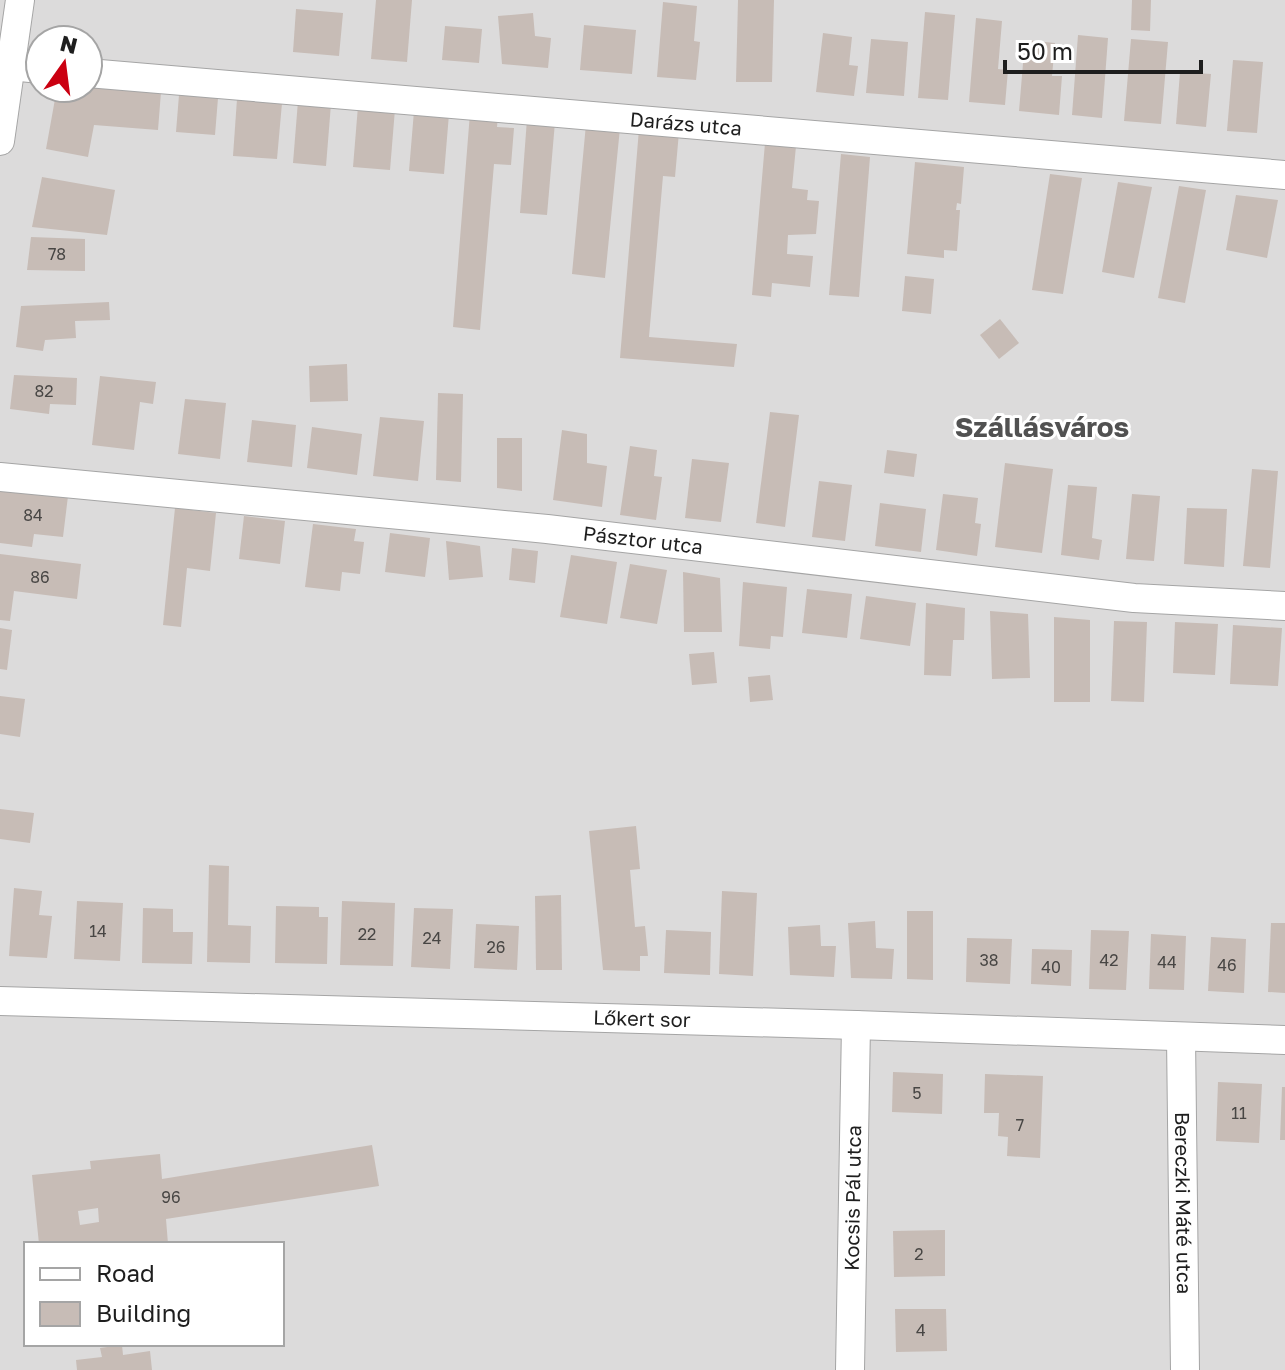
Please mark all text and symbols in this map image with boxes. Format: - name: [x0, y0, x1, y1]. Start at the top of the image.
- north arrow: [24, 24, 104, 104]
- scale bar: [1005, 24, 1201, 74]
- text: N: [58, 29, 80, 59]
- text: 50 m: [1017, 36, 1073, 65]
- street label: Darázs utca: [629, 106, 743, 140]
- house number: 78: [48, 244, 66, 264]
- house number: 82: [34, 381, 54, 401]
- district label: Szállásváros: [955, 410, 1129, 443]
- house number: 84: [23, 505, 43, 525]
- street label: Pásztor utca: [582, 520, 704, 558]
- house number: 86: [30, 567, 50, 587]
- house number: 14: [89, 921, 107, 941]
- house number: 22: [358, 924, 376, 944]
- house number: 24: [422, 928, 442, 948]
- house number: 26: [487, 937, 505, 957]
- house number: 38: [979, 950, 999, 970]
- house number: 42: [1099, 950, 1119, 970]
- house number: 44: [1157, 952, 1177, 972]
- house number: 46: [1217, 955, 1237, 975]
- house number: 40: [1041, 957, 1061, 977]
- street label: Lőkert sor: [593, 1005, 691, 1031]
- house number: 5: [912, 1083, 922, 1103]
- house number: 11: [1231, 1103, 1247, 1123]
- street label: Bereczki Máté utca: [1171, 1112, 1197, 1294]
- house number: 7: [1016, 1115, 1024, 1135]
- street label: Kocsis Pál utca: [839, 1125, 865, 1271]
- house number: 96: [161, 1187, 181, 1207]
- legend: [24, 1242, 284, 1346]
- house number: 2: [914, 1244, 924, 1264]
- text: Road: [96, 1258, 155, 1287]
- text: Building: [96, 1298, 191, 1327]
- house number: 4: [916, 1320, 926, 1340]

